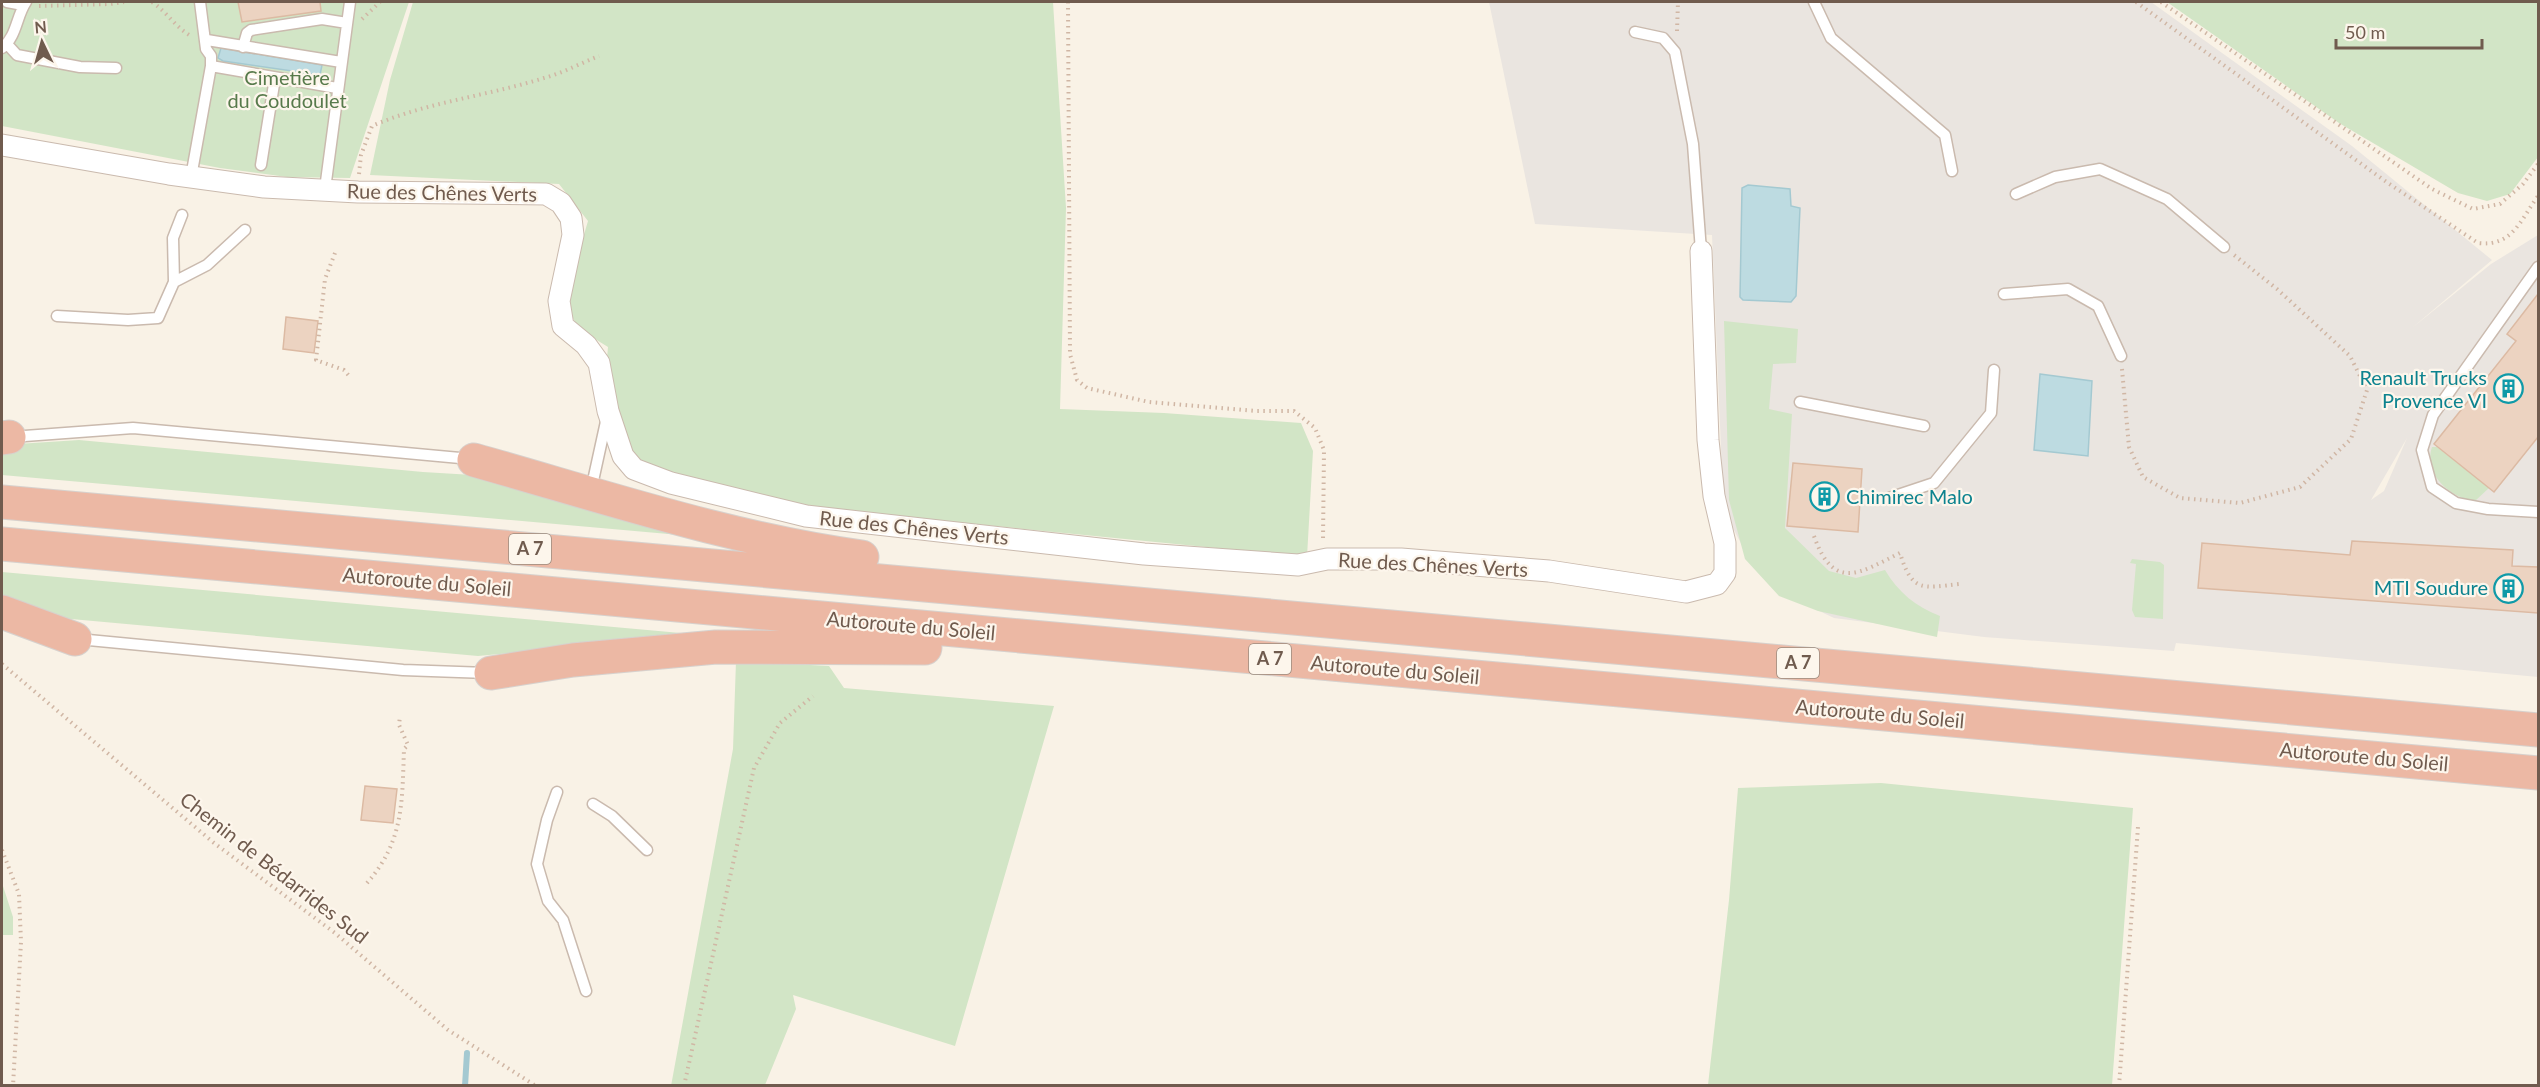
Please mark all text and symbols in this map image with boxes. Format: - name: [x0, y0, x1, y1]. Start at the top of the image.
- north arrow: [12, 12, 72, 72]
- scale bar: [2336, 12, 2482, 50]
- text: N: [34, 17, 48, 37]
- text: 50 m: [2345, 21, 2385, 43]
- park label: Cimetière du Coudoulet: [227, 65, 347, 112]
- street label: Rue des Chênes Verts: [347, 178, 537, 206]
- place label: Renault Trucks Provence VI: [2359, 365, 2487, 412]
- building icon: Renault Trucks Provence VI: [2492, 373, 2524, 405]
- building icon: Chimirec Malo: [1809, 481, 1841, 513]
- place label: Chimirec Malo: [1846, 484, 1973, 508]
- street label: Rue des Chênes Verts: [818, 505, 1010, 549]
- road number: A 7: [509, 534, 551, 564]
- street label: Rue des Chênes Verts: [1338, 547, 1529, 581]
- street label: Autoroute du Soleil: [342, 562, 513, 600]
- building icon: MTI Soudure: [2493, 572, 2525, 604]
- place label: MTI Soudure: [2374, 575, 2488, 599]
- street label: Autoroute du Soleil: [826, 606, 997, 644]
- road number: A 7: [1249, 644, 1291, 674]
- road number: A 7: [1777, 648, 1819, 678]
- street label: Autoroute du Soleil: [1310, 650, 1481, 688]
- street label: Autoroute du Soleil: [1795, 694, 1966, 732]
- street label: Autoroute du Soleil: [2279, 737, 2450, 775]
- street label: Chemin de Bédarrides Sud: [176, 786, 373, 948]

